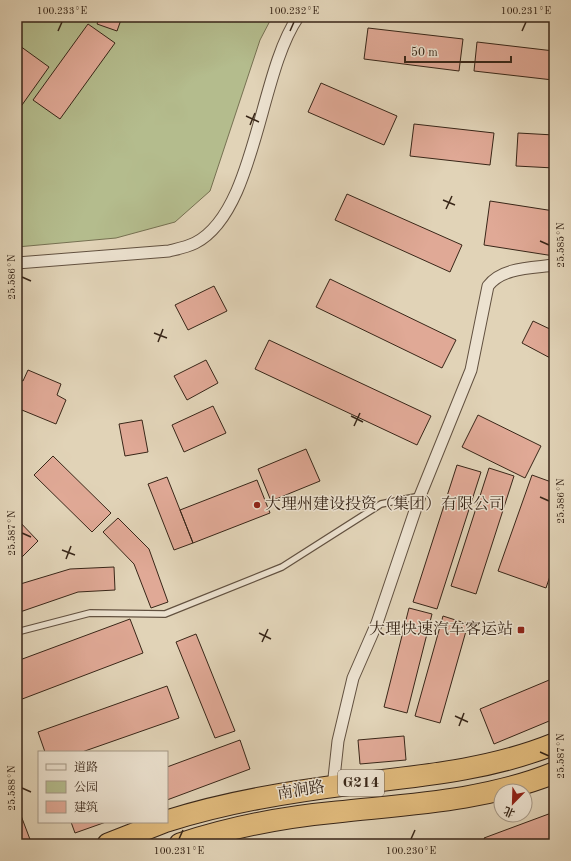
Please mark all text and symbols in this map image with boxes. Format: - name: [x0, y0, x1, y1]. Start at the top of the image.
- text: 100.233°E: [37, 6, 87, 16]
- text: 100.232°E: [269, 6, 319, 16]
- text: 100.231°E: [501, 6, 551, 16]
- scale bar: [405, 38, 511, 64]
- text: 50 m: [411, 46, 438, 59]
- text: 25.585°N: [556, 222, 566, 268]
- text: 25.586°N: [7, 254, 17, 300]
- text: 25.586°N: [556, 478, 566, 524]
- place label: 大理州建设投资（集团）有限公司: [265, 495, 505, 513]
- marker: 大理州建设投资（集团）有限公司: [252, 500, 262, 510]
- text: 25.587°N: [7, 510, 17, 556]
- place label: 大理快速汽车客运站: [369, 620, 513, 638]
- marker: 大理快速汽车客运站: [516, 625, 526, 635]
- text: 25.587°N: [556, 733, 566, 779]
- legend: [38, 751, 168, 823]
- text: 道路: [74, 760, 98, 774]
- text: 25.588°N: [7, 765, 17, 811]
- road number: G214: [338, 770, 384, 796]
- street label: 南涧路: [276, 777, 326, 803]
- text: 公园: [74, 781, 98, 794]
- north arrow: [493, 783, 533, 823]
- text: 建筑: [74, 800, 98, 814]
- text: 北: [502, 804, 517, 819]
- text: 100.231°E: [154, 846, 204, 856]
- text: 100.230°E: [386, 846, 436, 856]

